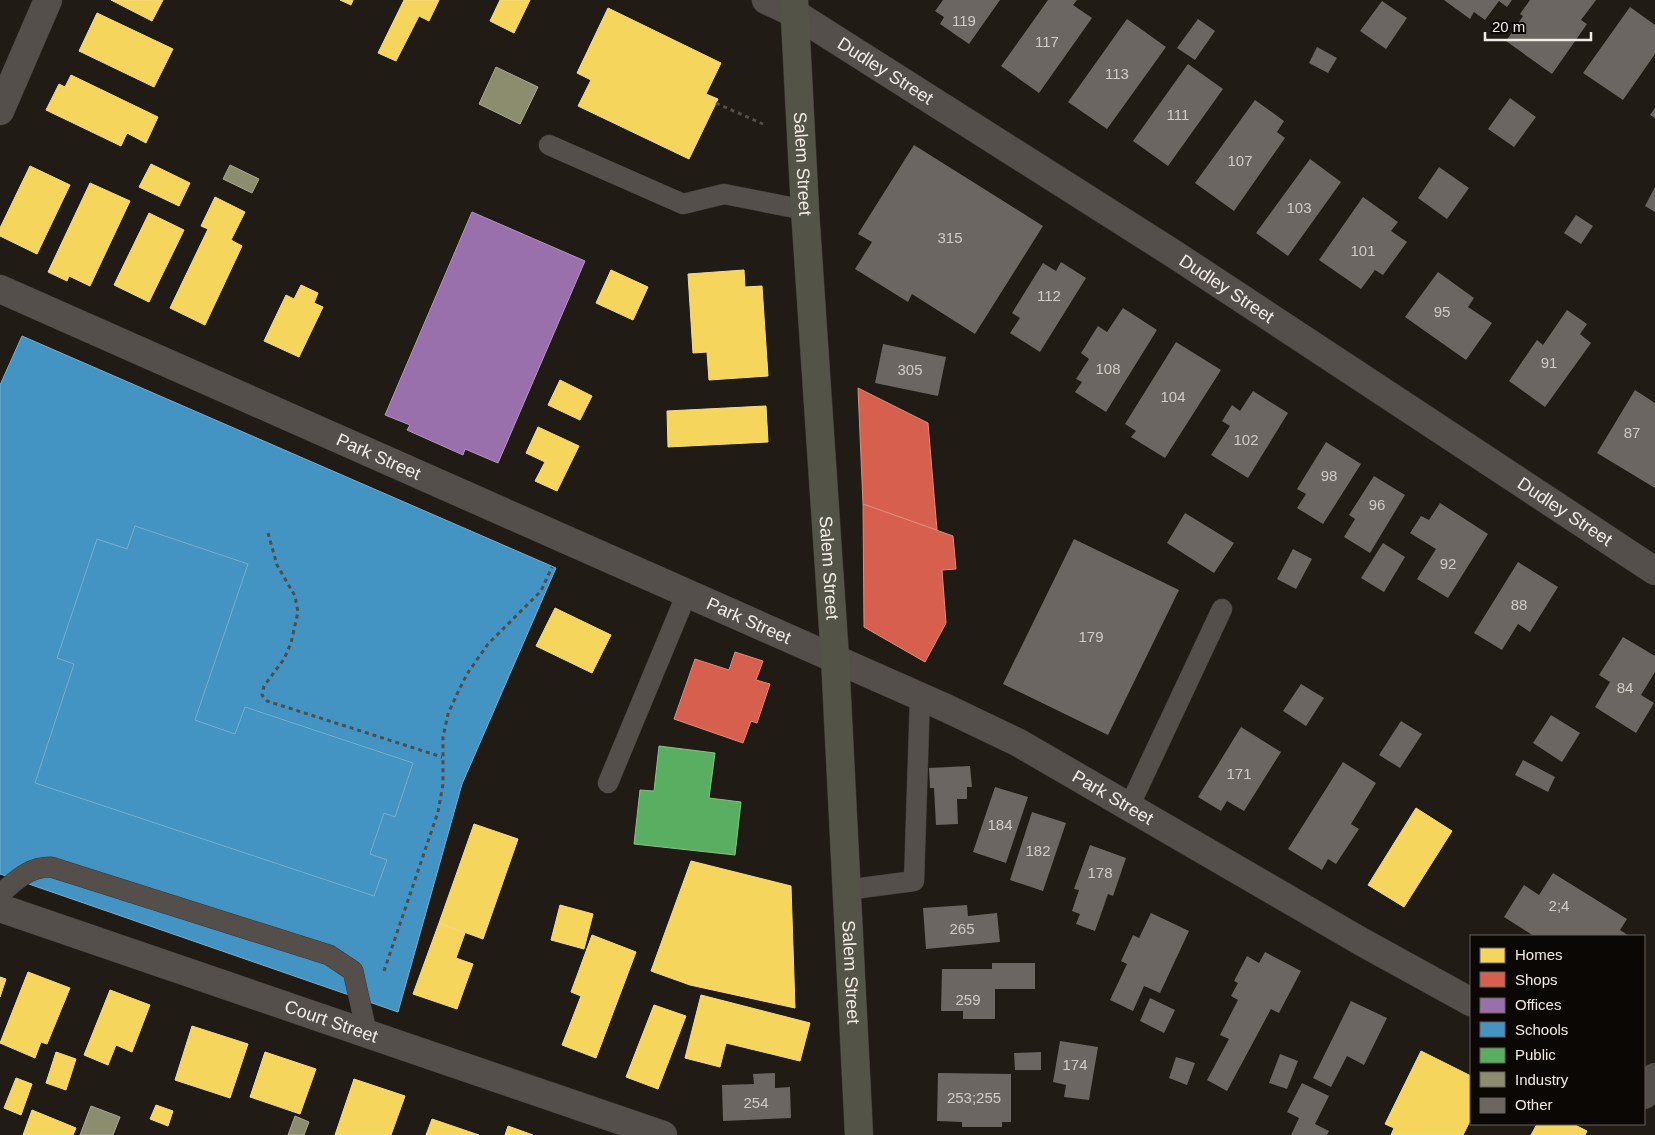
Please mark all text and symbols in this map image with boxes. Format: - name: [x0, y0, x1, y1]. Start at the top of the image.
- scale bar: [1485, 10, 1591, 42]
- house number: 119: [952, 12, 976, 29]
- text: 20 m: [1492, 18, 1525, 35]
- street label: Dudley Street: [834, 33, 937, 109]
- house number: 117: [1035, 33, 1059, 50]
- house number: 113: [1105, 65, 1129, 82]
- house number: 111: [1167, 106, 1189, 123]
- street label: Salem Street: [790, 111, 815, 216]
- house number: 107: [1227, 152, 1253, 169]
- house number: 103: [1286, 199, 1312, 216]
- house number: 315: [937, 229, 963, 246]
- house number: 101: [1350, 242, 1376, 259]
- street label: Dudley Street: [1176, 250, 1278, 327]
- house number: 112: [1037, 287, 1061, 304]
- house number: 95: [1434, 303, 1450, 320]
- house number: 91: [1541, 354, 1557, 371]
- house number: 108: [1095, 360, 1121, 377]
- house number: 305: [897, 361, 923, 378]
- house number: 104: [1160, 388, 1186, 405]
- house number: 87: [1624, 424, 1640, 441]
- street label: Park Street: [333, 429, 424, 484]
- house number: 102: [1233, 431, 1259, 448]
- house number: 98: [1321, 467, 1337, 484]
- street label: Dudley Street: [1514, 473, 1616, 550]
- house number: 96: [1369, 496, 1385, 513]
- street label: Salem Street: [816, 515, 842, 621]
- house number: 92: [1440, 555, 1456, 572]
- street label: Park Street: [704, 593, 794, 648]
- house number: 88: [1511, 596, 1527, 613]
- house number: 179: [1078, 628, 1104, 645]
- house number: 84: [1617, 679, 1633, 696]
- house number: 171: [1226, 765, 1252, 782]
- street label: Park Street: [1069, 766, 1157, 829]
- house number: 184: [987, 816, 1013, 833]
- house number: 182: [1025, 842, 1051, 859]
- house number: 178: [1087, 864, 1113, 881]
- house number: 2;4: [1549, 897, 1569, 914]
- street label: Salem Street: [838, 920, 863, 1025]
- house number: 265: [949, 920, 975, 937]
- legend: [1470, 935, 1645, 1125]
- text: Homes: [1515, 946, 1563, 963]
- text: Shops: [1515, 971, 1558, 988]
- house number: 259: [955, 991, 981, 1008]
- street label: Court Street: [282, 996, 380, 1047]
- text: Offices: [1515, 996, 1561, 1013]
- text: Schools: [1515, 1021, 1568, 1038]
- text: Public: [1515, 1046, 1556, 1063]
- house number: 174: [1062, 1056, 1088, 1073]
- text: Industry: [1515, 1071, 1569, 1088]
- house number: 253;255: [947, 1089, 1001, 1106]
- house number: 254: [743, 1094, 769, 1111]
- text: Other: [1515, 1096, 1553, 1113]

